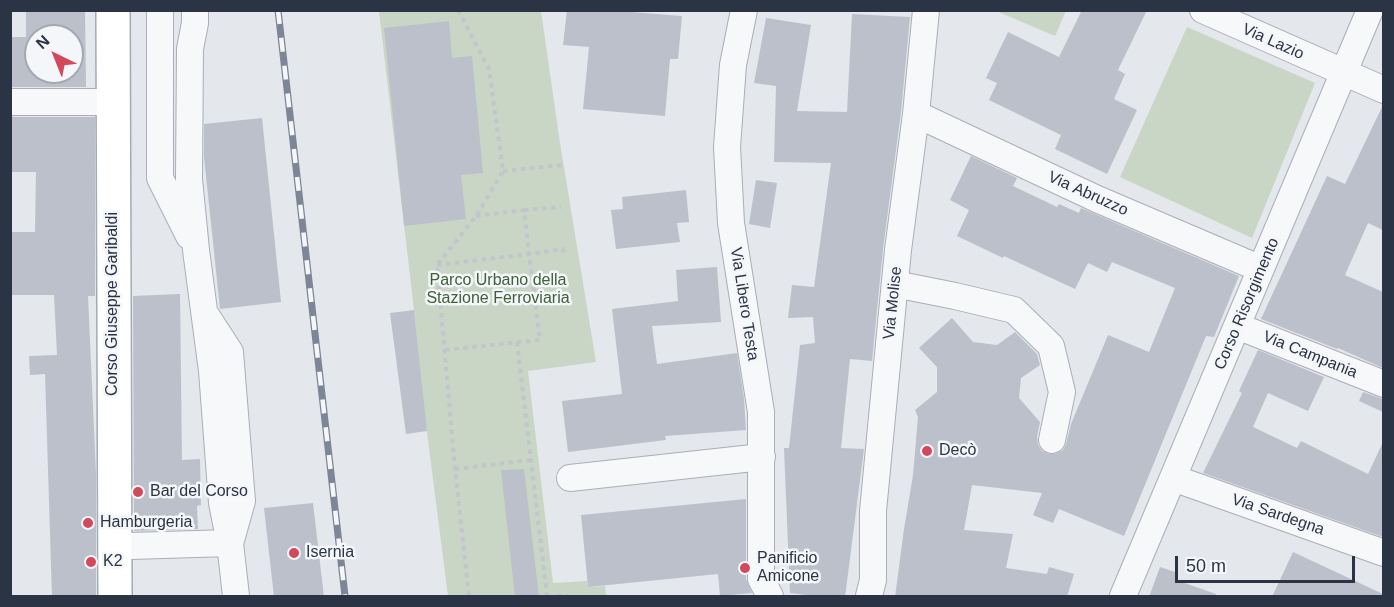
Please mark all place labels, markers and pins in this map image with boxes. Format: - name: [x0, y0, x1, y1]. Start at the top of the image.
- place label: Decò: [939, 441, 976, 461]
- marker: Decò: [920, 444, 934, 458]
- place label: Bar del Corso: [150, 482, 248, 502]
- marker: Bar del Corso: [131, 485, 145, 499]
- place label: Hamburgeria: [100, 513, 192, 533]
- marker: Hamburgeria: [81, 516, 95, 530]
- place label: Isernia: [306, 543, 354, 563]
- marker: Isernia: [287, 546, 301, 560]
- place label: Panificio Amicone: [757, 549, 819, 587]
- place label: K2: [103, 552, 123, 572]
- marker: K2: [84, 555, 98, 569]
- marker: Panificio Amicone: [738, 561, 752, 575]

